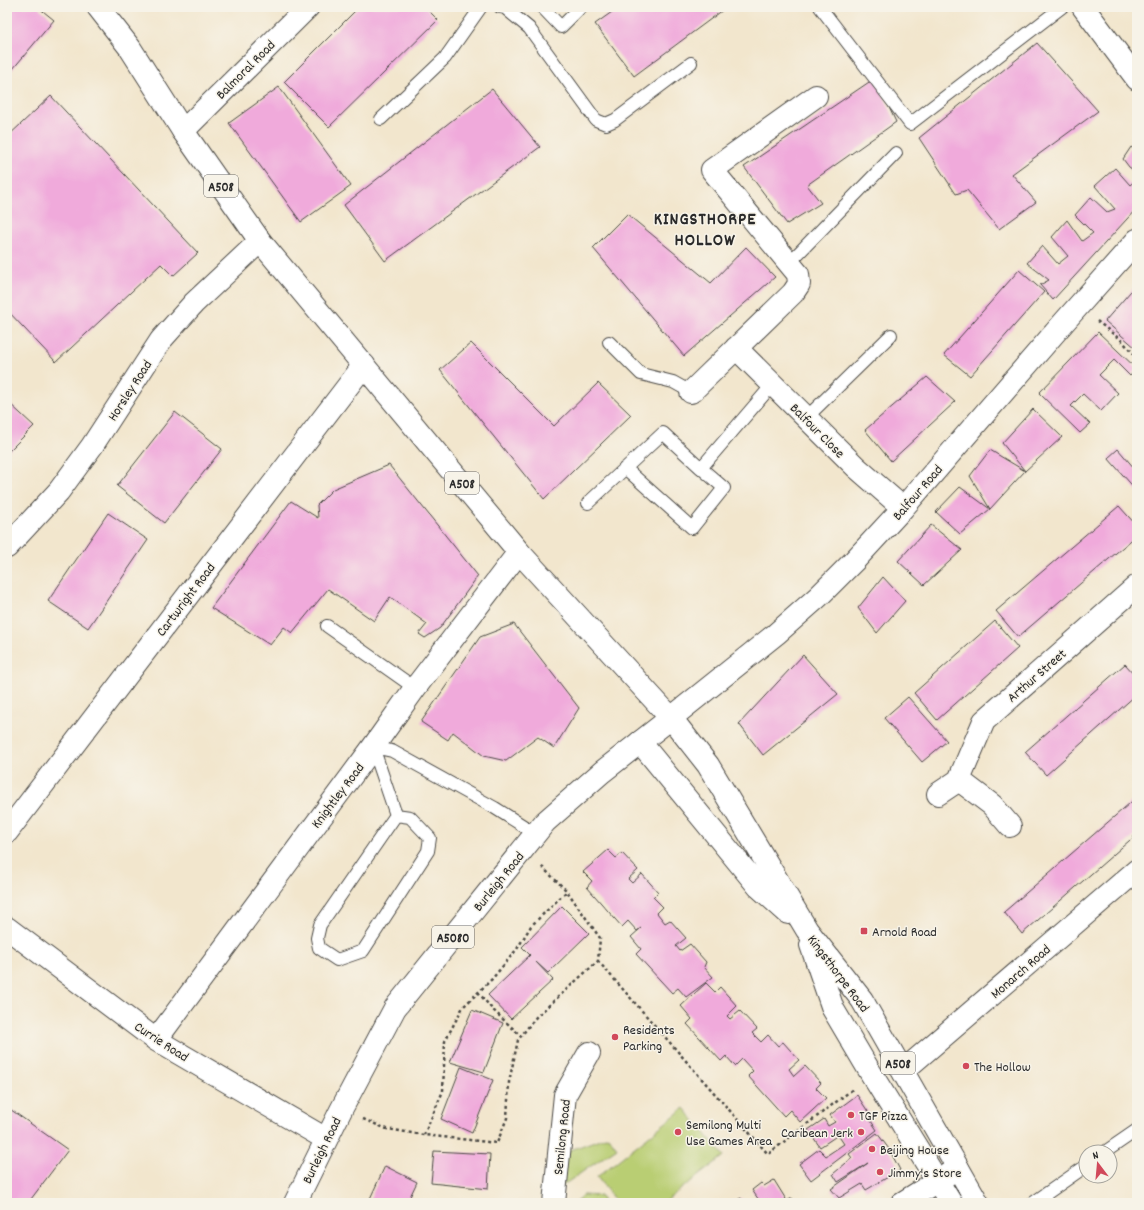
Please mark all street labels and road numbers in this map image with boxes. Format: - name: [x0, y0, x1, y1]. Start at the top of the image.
- street label: Balmoral Road: [212, 36, 281, 105]
- road number: A508: [204, 175, 238, 197]
- street label: Horsley Road: [103, 357, 158, 425]
- street label: Balfour Close: [785, 399, 849, 463]
- street label: Balfour Road: [889, 461, 948, 526]
- road number: A508: [445, 472, 479, 494]
- street label: Cartwright Road: [152, 559, 221, 641]
- street label: Arthur Street: [1003, 645, 1071, 708]
- street label: Knightley Road: [307, 759, 370, 833]
- street label: Burleigh Road: [469, 848, 530, 916]
- road number: A5080: [432, 926, 474, 948]
- street label: Kingsthorpe Road: [802, 931, 873, 1017]
- street label: Monarch Road: [987, 941, 1056, 1004]
- street label: Currie Road: [130, 1018, 192, 1068]
- road number: A508: [881, 1052, 915, 1074]
- street label: Semilong Road: [549, 1098, 577, 1176]
- street label: Burleigh Road: [298, 1114, 348, 1188]

